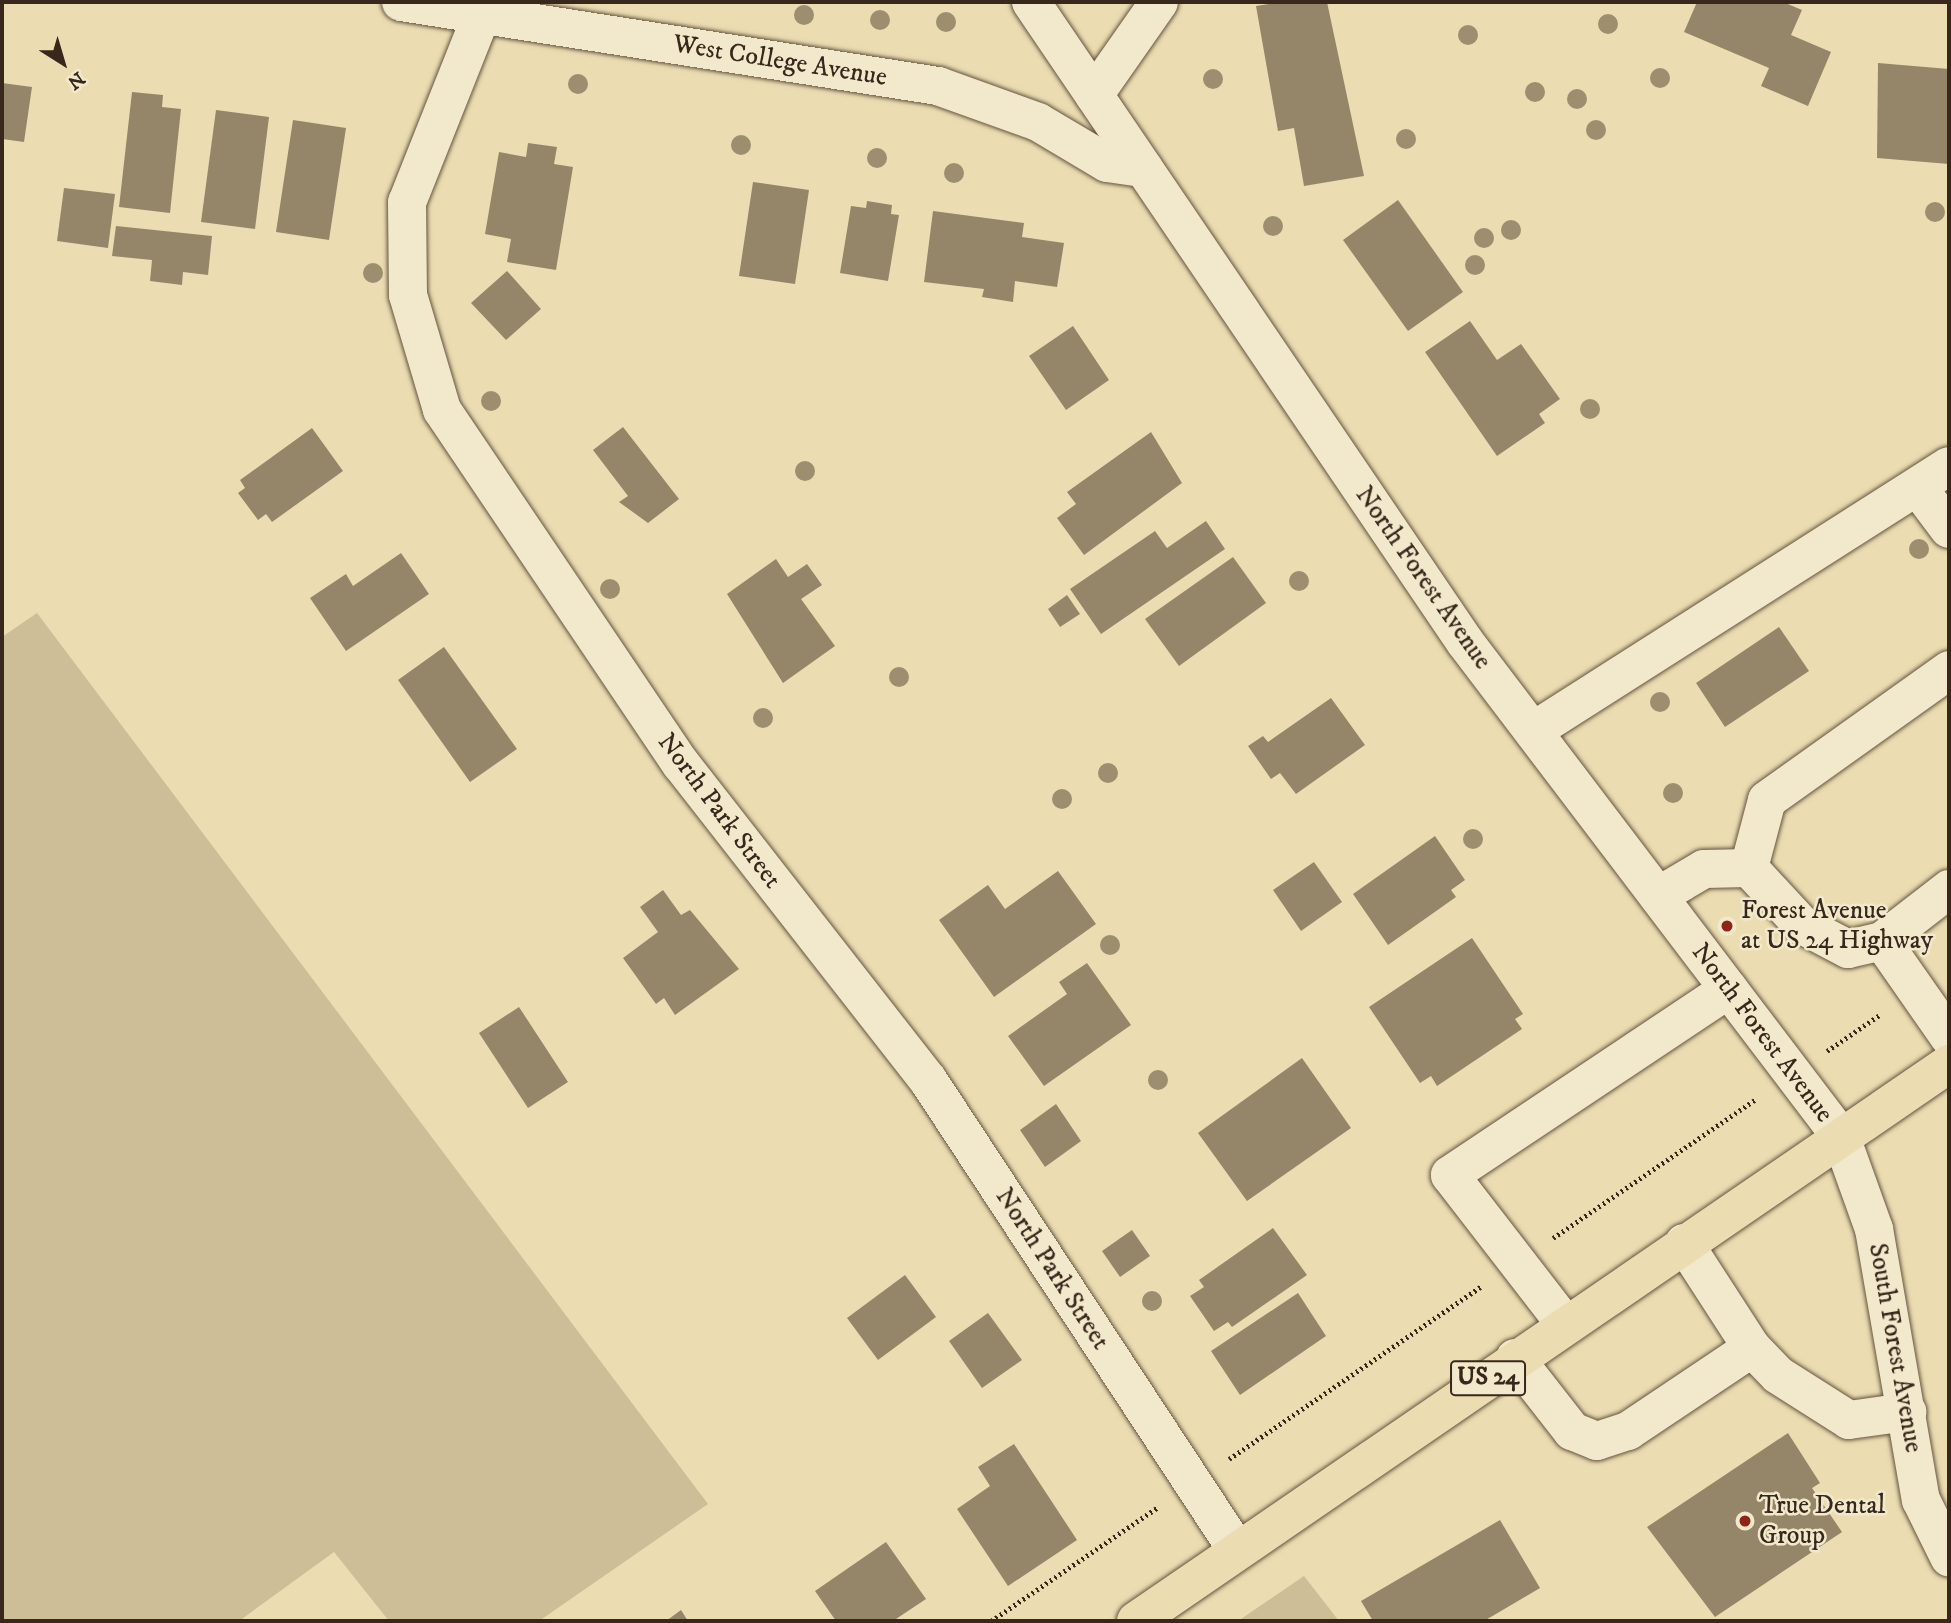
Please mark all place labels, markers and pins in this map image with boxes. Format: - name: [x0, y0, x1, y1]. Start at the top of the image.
- place label: Forest Avenue at US 24 Highway: [1741, 895, 1933, 956]
- marker: Forest Avenue at US 24 Highway: [1719, 918, 1735, 934]
- place label: True Dental Group: [1759, 1490, 1885, 1552]
- marker: True Dental Group: [1737, 1513, 1753, 1529]

